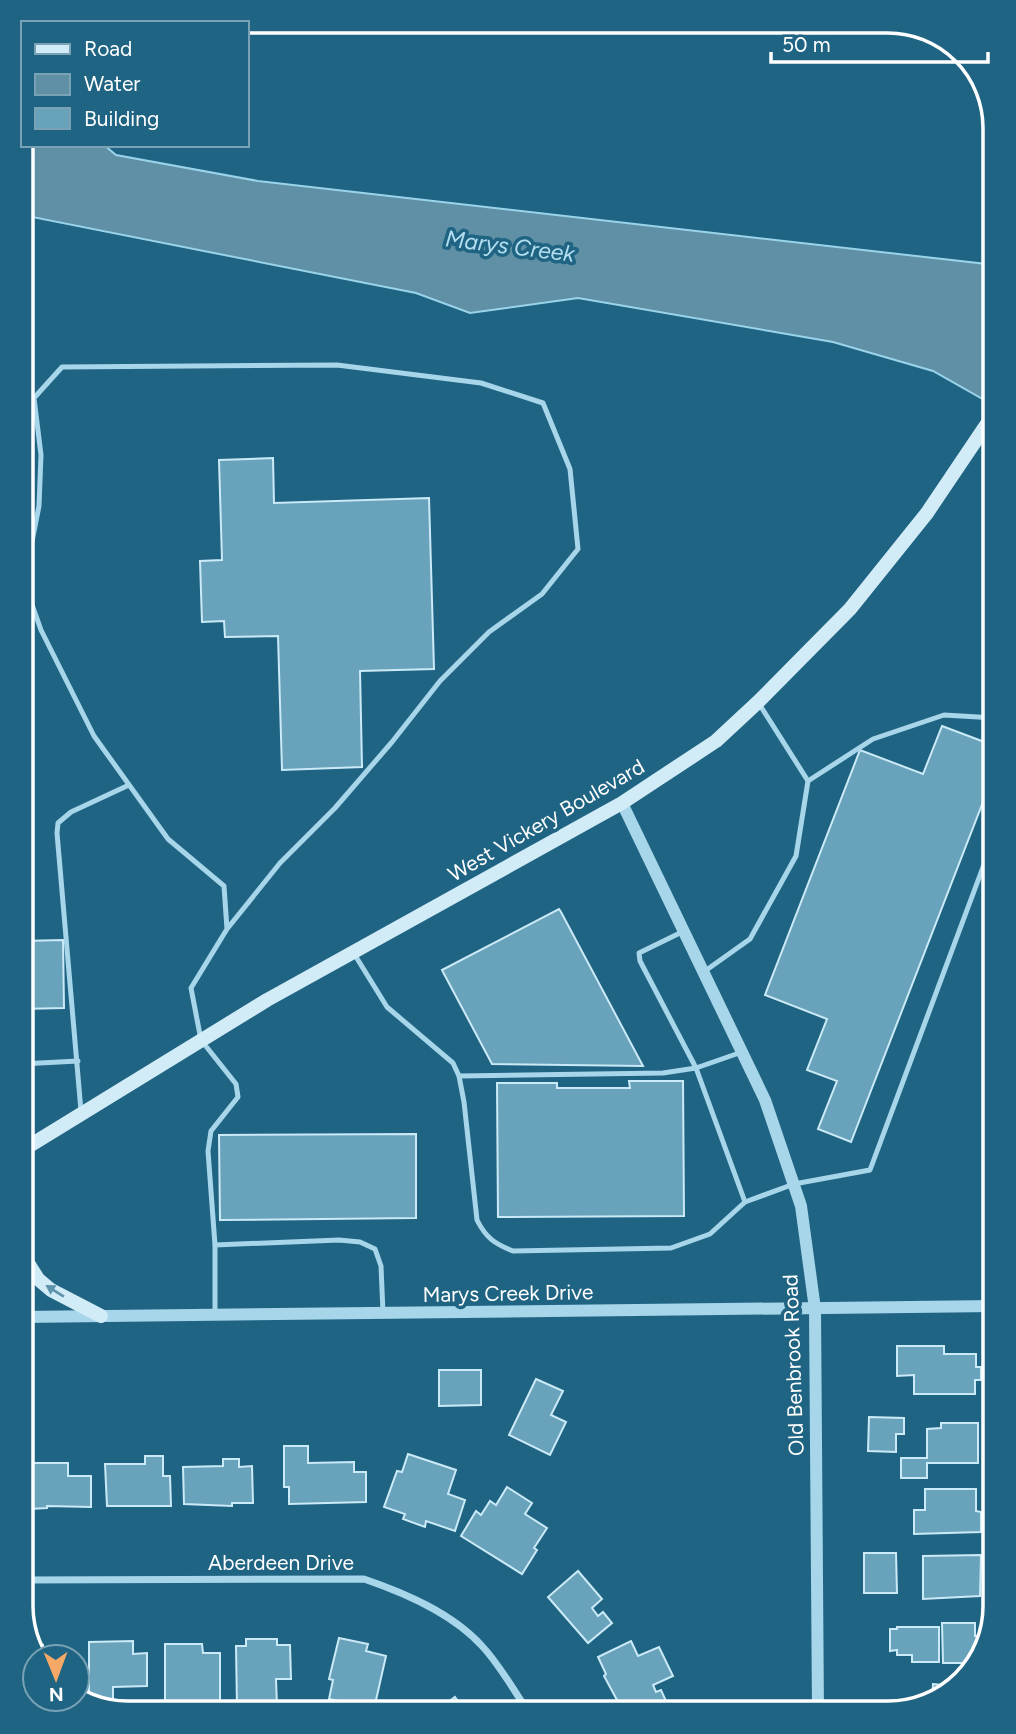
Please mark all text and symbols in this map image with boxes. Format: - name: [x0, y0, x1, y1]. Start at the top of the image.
- legend: [21, 21, 248, 147]
- scale bar: [771, 21, 988, 65]
- text: 50 m: [782, 32, 831, 57]
- text: Road: [84, 36, 132, 61]
- text: Water: [84, 71, 140, 96]
- text: Building: [84, 106, 159, 131]
- water label: Marys Creek: [444, 224, 577, 268]
- street label: West Vickery Boulevard: [443, 754, 649, 886]
- street label: Old Benbrook Road: [777, 1274, 809, 1456]
- street label: Marys Creek Drive: [422, 1279, 594, 1307]
- one-way arrow: [45, 1285, 65, 1298]
- street label: Aberdeen Drive: [208, 1550, 354, 1575]
- north arrow: [21, 1643, 91, 1713]
- text: N: [49, 1683, 64, 1706]

